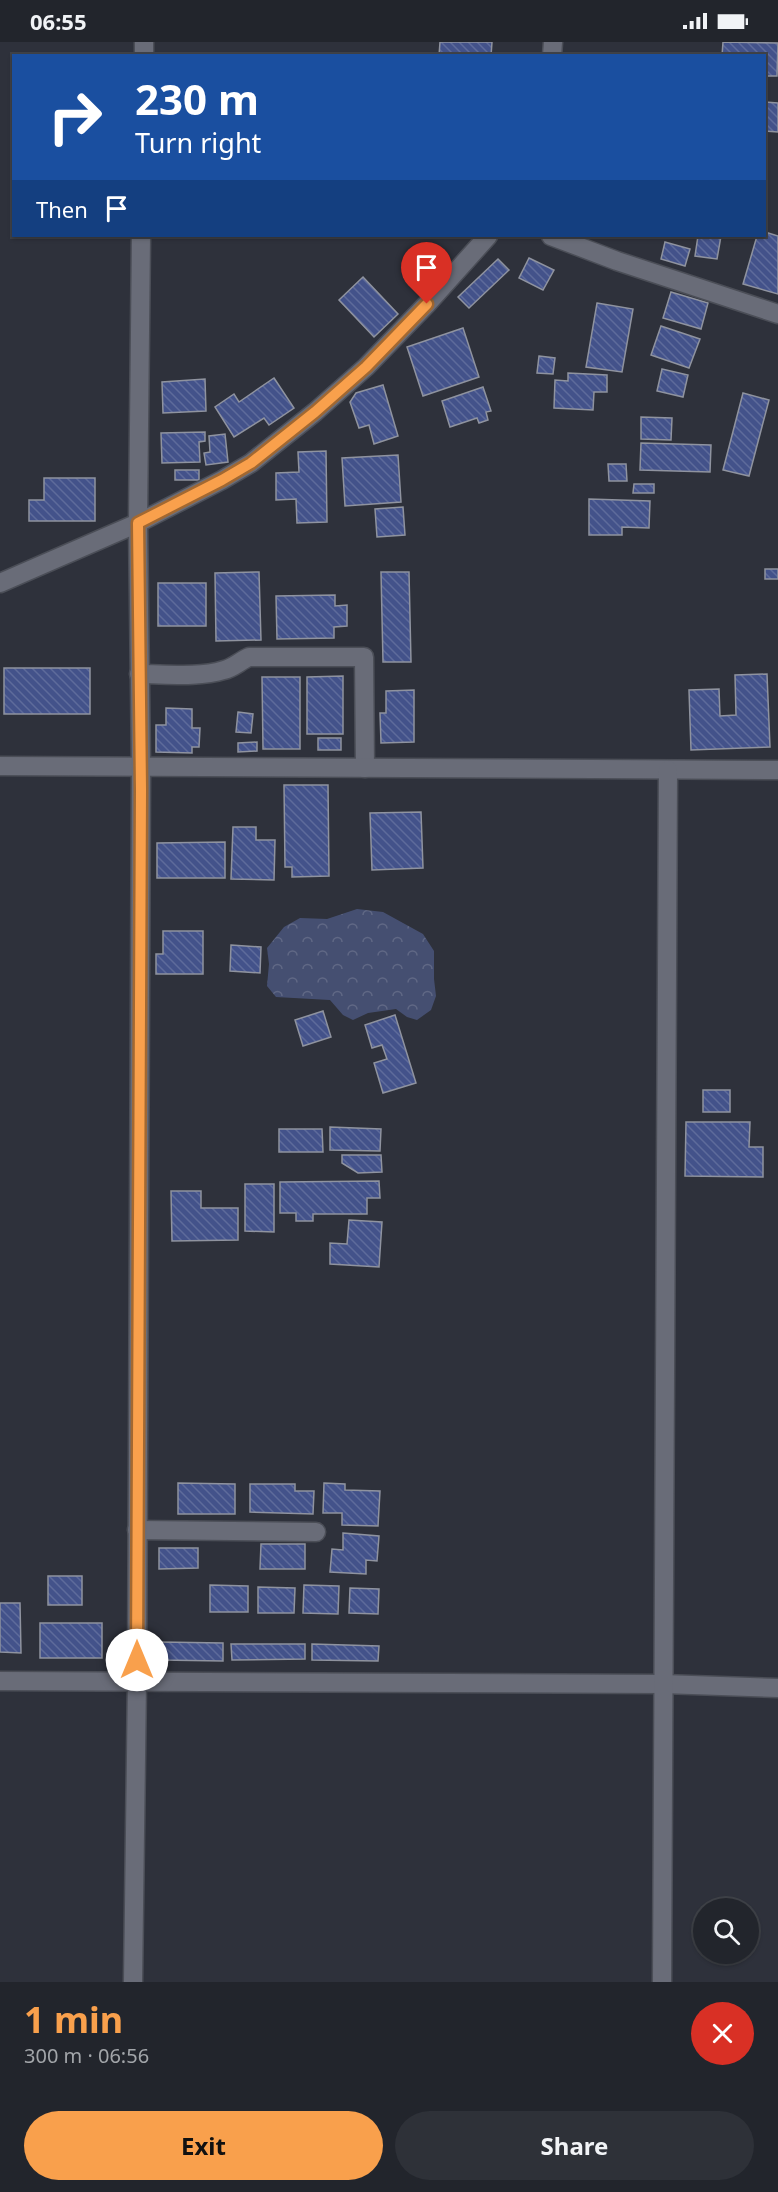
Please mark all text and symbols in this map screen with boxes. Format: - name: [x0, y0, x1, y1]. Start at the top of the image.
- text: 06:55: [30, 6, 87, 36]
- text: 230 m: [135, 70, 259, 127]
- icon: right: [36, 78, 114, 156]
- text: Turn right: [135, 124, 261, 161]
- icon: arrive: [100, 192, 133, 225]
- text: Then: [36, 194, 88, 224]
- pin: [401, 242, 452, 304]
- icon: arrive: [410, 251, 443, 284]
- position arrow: [105, 1628, 169, 1692]
- map controls: [693, 1898, 759, 1964]
- button: search: [693, 1898, 759, 1964]
- text: 1 min: [24, 1995, 123, 2044]
- button: close: [691, 2002, 754, 2065]
- text: 300 m · 06:56: [24, 2042, 149, 2069]
- button: Exit: [24, 2111, 383, 2180]
- button: Share: [395, 2111, 754, 2180]

